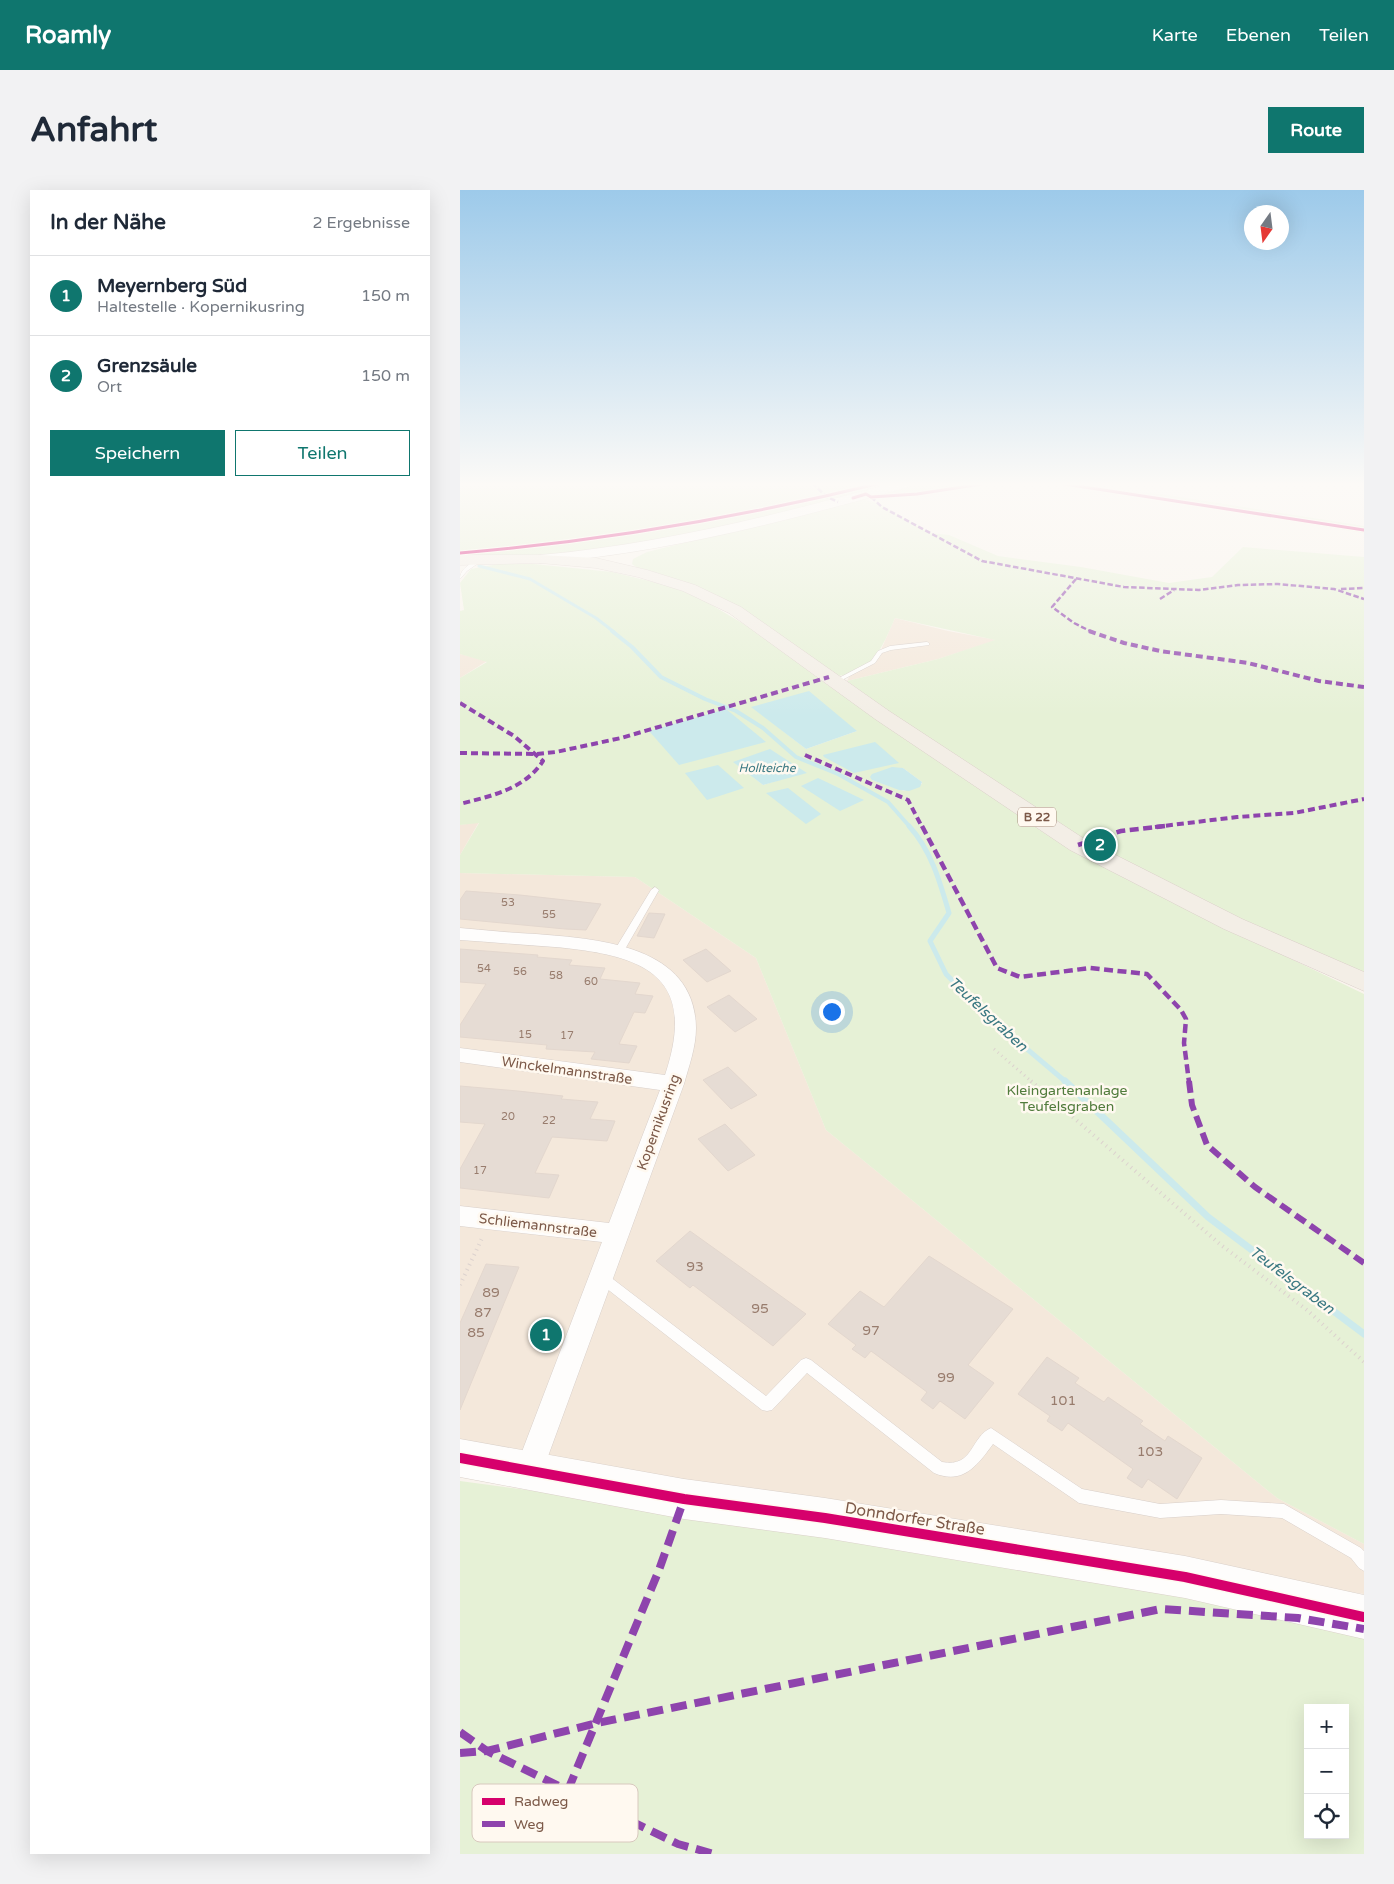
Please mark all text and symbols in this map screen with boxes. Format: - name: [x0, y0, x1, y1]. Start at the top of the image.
- text: Roamly: [25, 21, 111, 50]
- text: Karte: [1152, 24, 1198, 46]
- text: Ebenen: [1226, 24, 1291, 46]
- text: Teilen: [1319, 24, 1369, 46]
- button: Route: [1268, 107, 1364, 153]
- text: Anfahrt: [30, 109, 157, 151]
- north arrow: [1244, 205, 1289, 250]
- text: In der Nähe: [50, 210, 166, 235]
- text: 2 Ergebnisse: [312, 213, 410, 233]
- text: Meyernberg Süd: [97, 275, 247, 297]
- text: 1: [61, 286, 71, 306]
- text: 150 m: [361, 286, 410, 306]
- text: Haltestelle · Kopernikusring: [97, 297, 305, 317]
- text: Grenzsäule: [97, 355, 197, 377]
- text: 2: [61, 366, 71, 386]
- text: 150 m: [361, 366, 410, 386]
- text: Ort: [97, 377, 122, 397]
- button: Speichern: [50, 430, 225, 476]
- button: Teilen: [235, 430, 410, 476]
- water label: Hollteiche: [739, 761, 797, 775]
- road number: B 22: [1018, 808, 1056, 826]
- pin: 2: [1084, 826, 1116, 864]
- house number: 53: [501, 896, 515, 909]
- house number: 55: [542, 908, 556, 921]
- house number: 54: [477, 962, 491, 975]
- house number: 56: [513, 965, 527, 978]
- house number: 58: [549, 969, 563, 982]
- water label: Teufelsgraben: [945, 973, 1032, 1056]
- house number: 60: [584, 975, 598, 988]
- your location: [819, 999, 845, 1025]
- house number: 15: [518, 1028, 532, 1041]
- house number: 17: [560, 1029, 574, 1042]
- street label: Winckelmannstraße: [500, 1053, 633, 1088]
- street label: Kopernikusring: [633, 1072, 684, 1173]
- park label: Kleingartenanlage Teufelsgraben: [1006, 1082, 1128, 1115]
- house number: 20: [501, 1110, 515, 1123]
- house number: 22: [542, 1114, 556, 1127]
- house number: 17: [473, 1164, 487, 1177]
- street label: Schliemannstraße: [478, 1210, 598, 1241]
- water label: Teufelsgraben: [1246, 1242, 1339, 1318]
- house number: 93: [686, 1258, 704, 1275]
- house number: 89: [482, 1284, 500, 1301]
- house number: 95: [751, 1300, 769, 1317]
- house number: 87: [474, 1304, 492, 1321]
- pin: 1: [530, 1316, 562, 1354]
- house number: 97: [862, 1322, 880, 1339]
- house number: 85: [467, 1324, 485, 1341]
- house number: 99: [937, 1369, 955, 1386]
- house number: 101: [1050, 1392, 1076, 1409]
- house number: 103: [1137, 1443, 1163, 1460]
- street label: Donndorfer Straße: [843, 1498, 986, 1540]
- map controls: [1304, 1704, 1349, 1839]
- button: +: [1304, 1704, 1349, 1749]
- button: −: [1304, 1749, 1349, 1794]
- legend: [472, 1784, 638, 1842]
- text: Radweg: [514, 1793, 568, 1810]
- button: locate: [1304, 1794, 1349, 1839]
- text: Weg: [514, 1816, 544, 1833]

